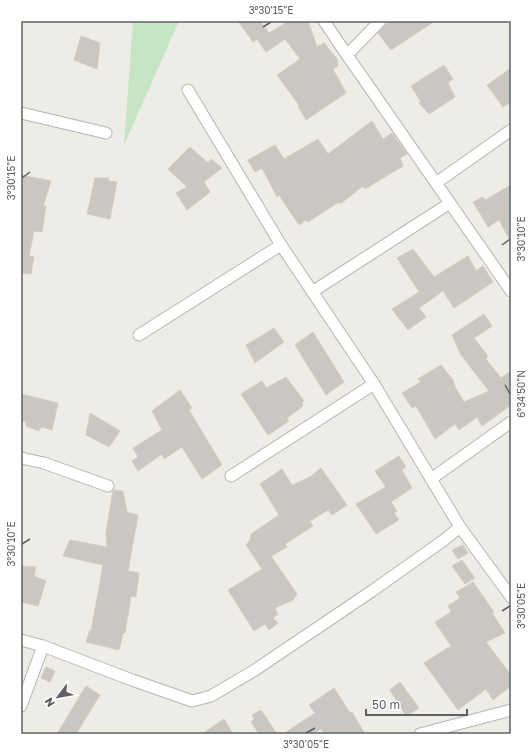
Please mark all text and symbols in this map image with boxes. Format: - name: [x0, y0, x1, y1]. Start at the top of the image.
- text: 3°30'15"E: [249, 4, 293, 16]
- text: 3°30'15"E: [5, 156, 17, 200]
- text: 3°30'10"E: [515, 216, 527, 262]
- text: 6°34'50"N: [515, 370, 527, 418]
- text: 3°30'10"E: [5, 521, 17, 567]
- text: 3°30'05"E: [515, 583, 527, 629]
- north arrow: [38, 677, 78, 717]
- scale bar: [366, 691, 467, 717]
- text: N: [41, 696, 57, 710]
- text: 50 m: [372, 697, 400, 712]
- text: 3°30'05"E: [283, 738, 329, 750]

